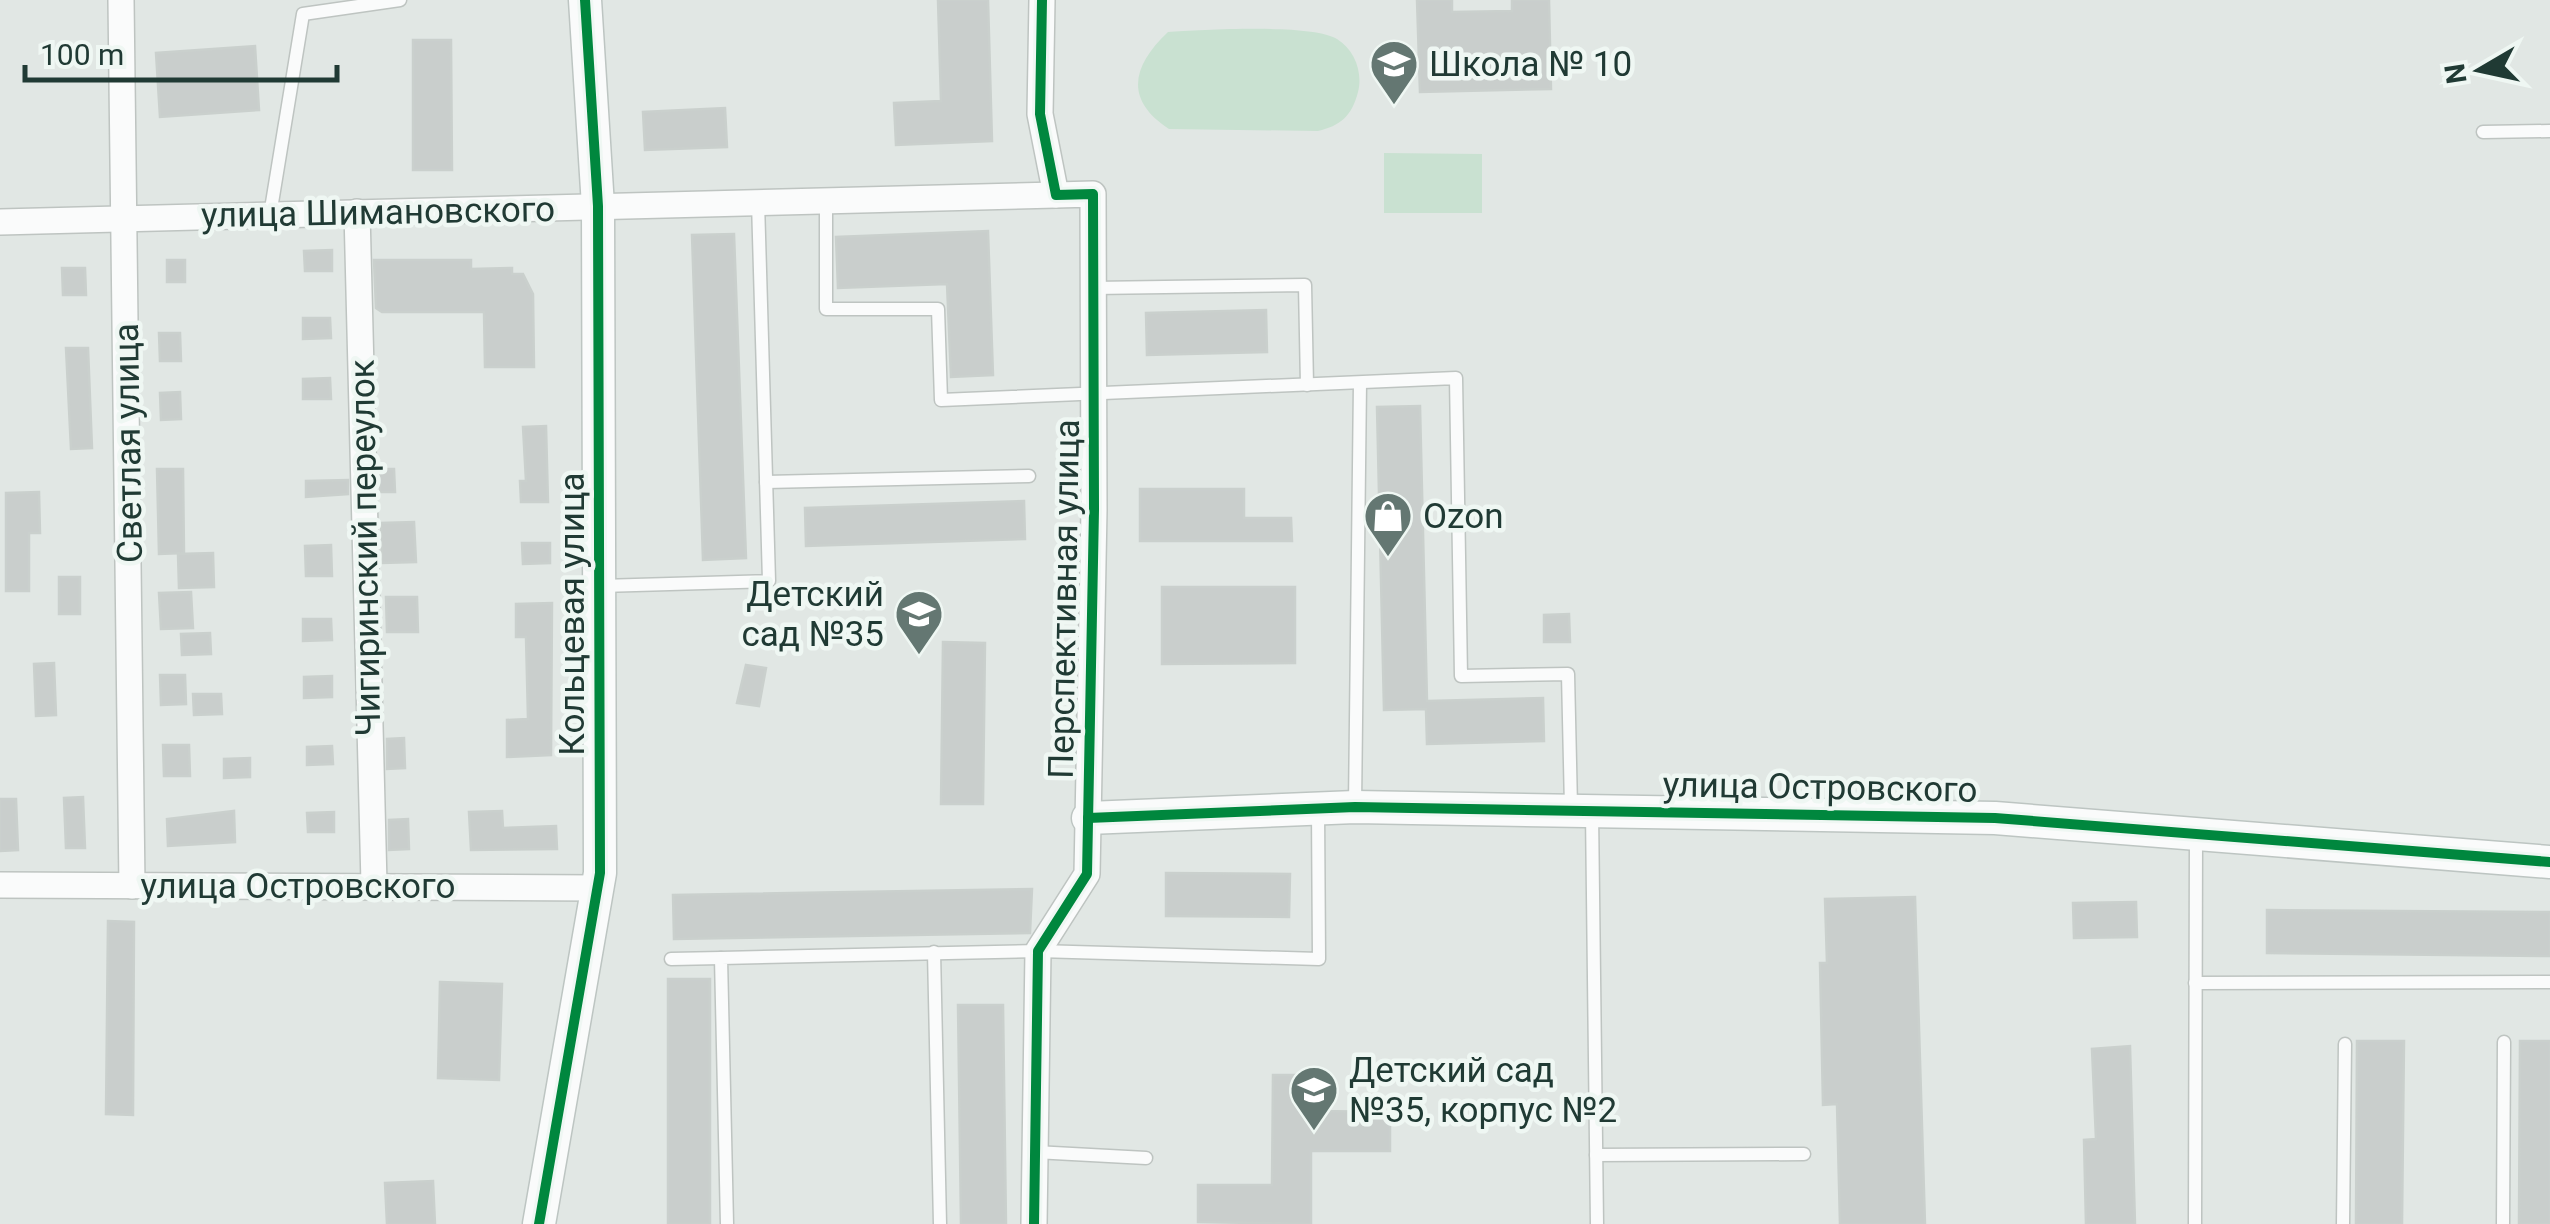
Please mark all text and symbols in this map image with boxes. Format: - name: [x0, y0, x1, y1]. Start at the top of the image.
- scale bar: [25, 20, 338, 82]
- north arrow: [2430, 20, 2530, 120]
- text: 100 m: [40, 37, 124, 72]
- school or university icon: Школа № 10: [1368, 38, 1420, 106]
- place label: Школа № 10: [1429, 44, 1632, 85]
- text: N: [2438, 61, 2474, 86]
- street label: улица Шимановского: [201, 189, 555, 236]
- street label: Светлая улица: [106, 323, 151, 563]
- street label: Чигиринский переулок: [342, 359, 389, 737]
- street label: Перспективная улица: [1041, 419, 1088, 779]
- street label: Кольцевая улица: [552, 472, 593, 756]
- shop icon: Ozon: [1362, 490, 1414, 558]
- place label: Ozon: [1423, 496, 1503, 537]
- place label: Детский сад №35: [742, 574, 884, 655]
- school or university icon: Детский сад №35: [893, 588, 945, 656]
- street label: улица Островского: [1662, 764, 1978, 811]
- street label: улица Островского: [141, 866, 455, 907]
- place label: Детский сад №35, корпус №2: [1349, 1050, 1617, 1131]
- school or university icon: Детский сад №35, корпус №2: [1288, 1064, 1340, 1132]

